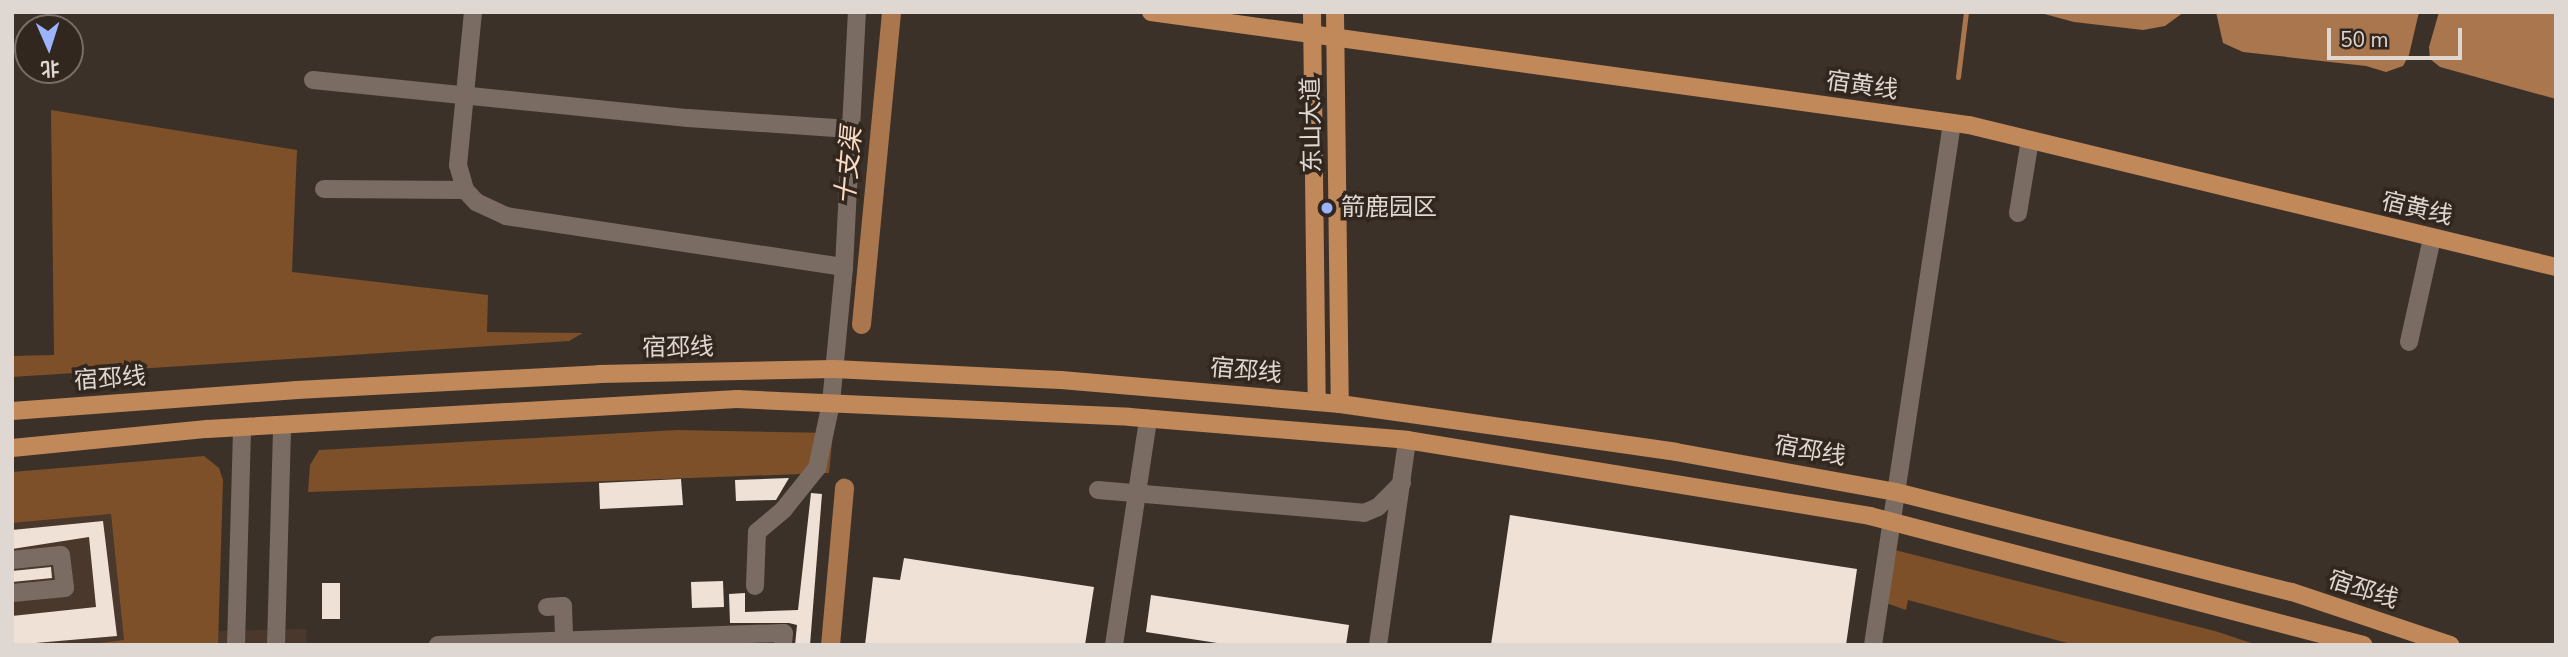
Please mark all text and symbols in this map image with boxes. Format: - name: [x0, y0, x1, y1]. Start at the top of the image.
- north arrow: [14, 14, 84, 84]
- scale bar: [2330, 14, 2465, 58]
- text: 50 m: [2340, 26, 2389, 54]
- text: 北: [40, 54, 60, 81]
- street label: 宿黄线: [1824, 67, 1900, 105]
- street label: 东山大道: [1297, 77, 1327, 173]
- water label: 十支渠: [830, 126, 868, 206]
- street label: 宿黄线: [2379, 187, 2455, 231]
- place label: 箭鹿园区: [1341, 194, 1437, 222]
- marker: 箭鹿园区: [1319, 200, 1335, 216]
- street label: 宿邳线: [642, 333, 714, 363]
- street label: 宿邳线: [1209, 354, 1283, 388]
- street label: 宿邳线: [73, 362, 147, 396]
- street label: 宿邳线: [1772, 431, 1848, 471]
- street label: 宿邳线: [2324, 565, 2402, 615]

